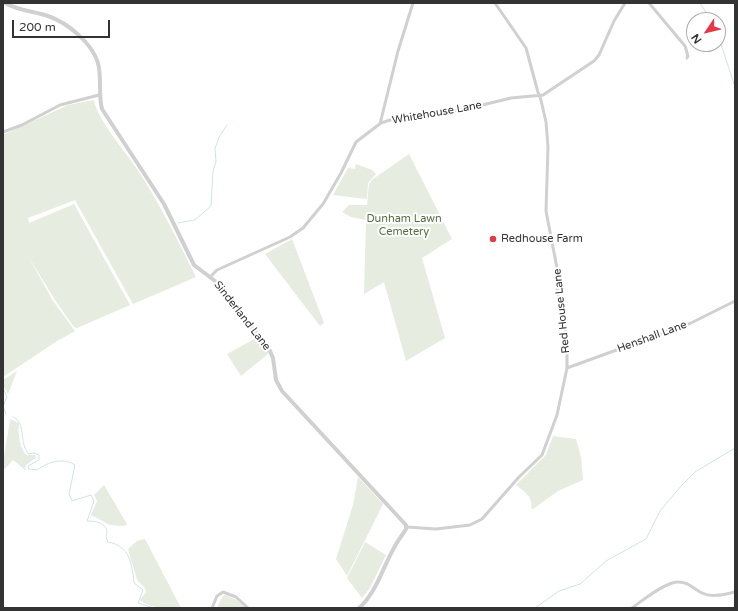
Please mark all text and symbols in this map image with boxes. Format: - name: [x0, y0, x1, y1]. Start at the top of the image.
- scale bar: [14, 12, 112, 38]
- north arrow: [686, 12, 726, 52]
- text: 200 m: [19, 20, 56, 34]
- text: N: [689, 31, 704, 46]
- street label: Whitehouse Lane: [391, 99, 483, 127]
- park label: Dunham Lawn Cemetery: [366, 212, 442, 238]
- place label: Redhouse Farm: [501, 232, 583, 246]
- marker: Redhouse Farm: [488, 234, 498, 244]
- street label: Red House Lane: [551, 268, 573, 354]
- street label: Sinderland Lane: [211, 279, 273, 353]
- street label: Henshall Lane: [615, 318, 689, 356]

